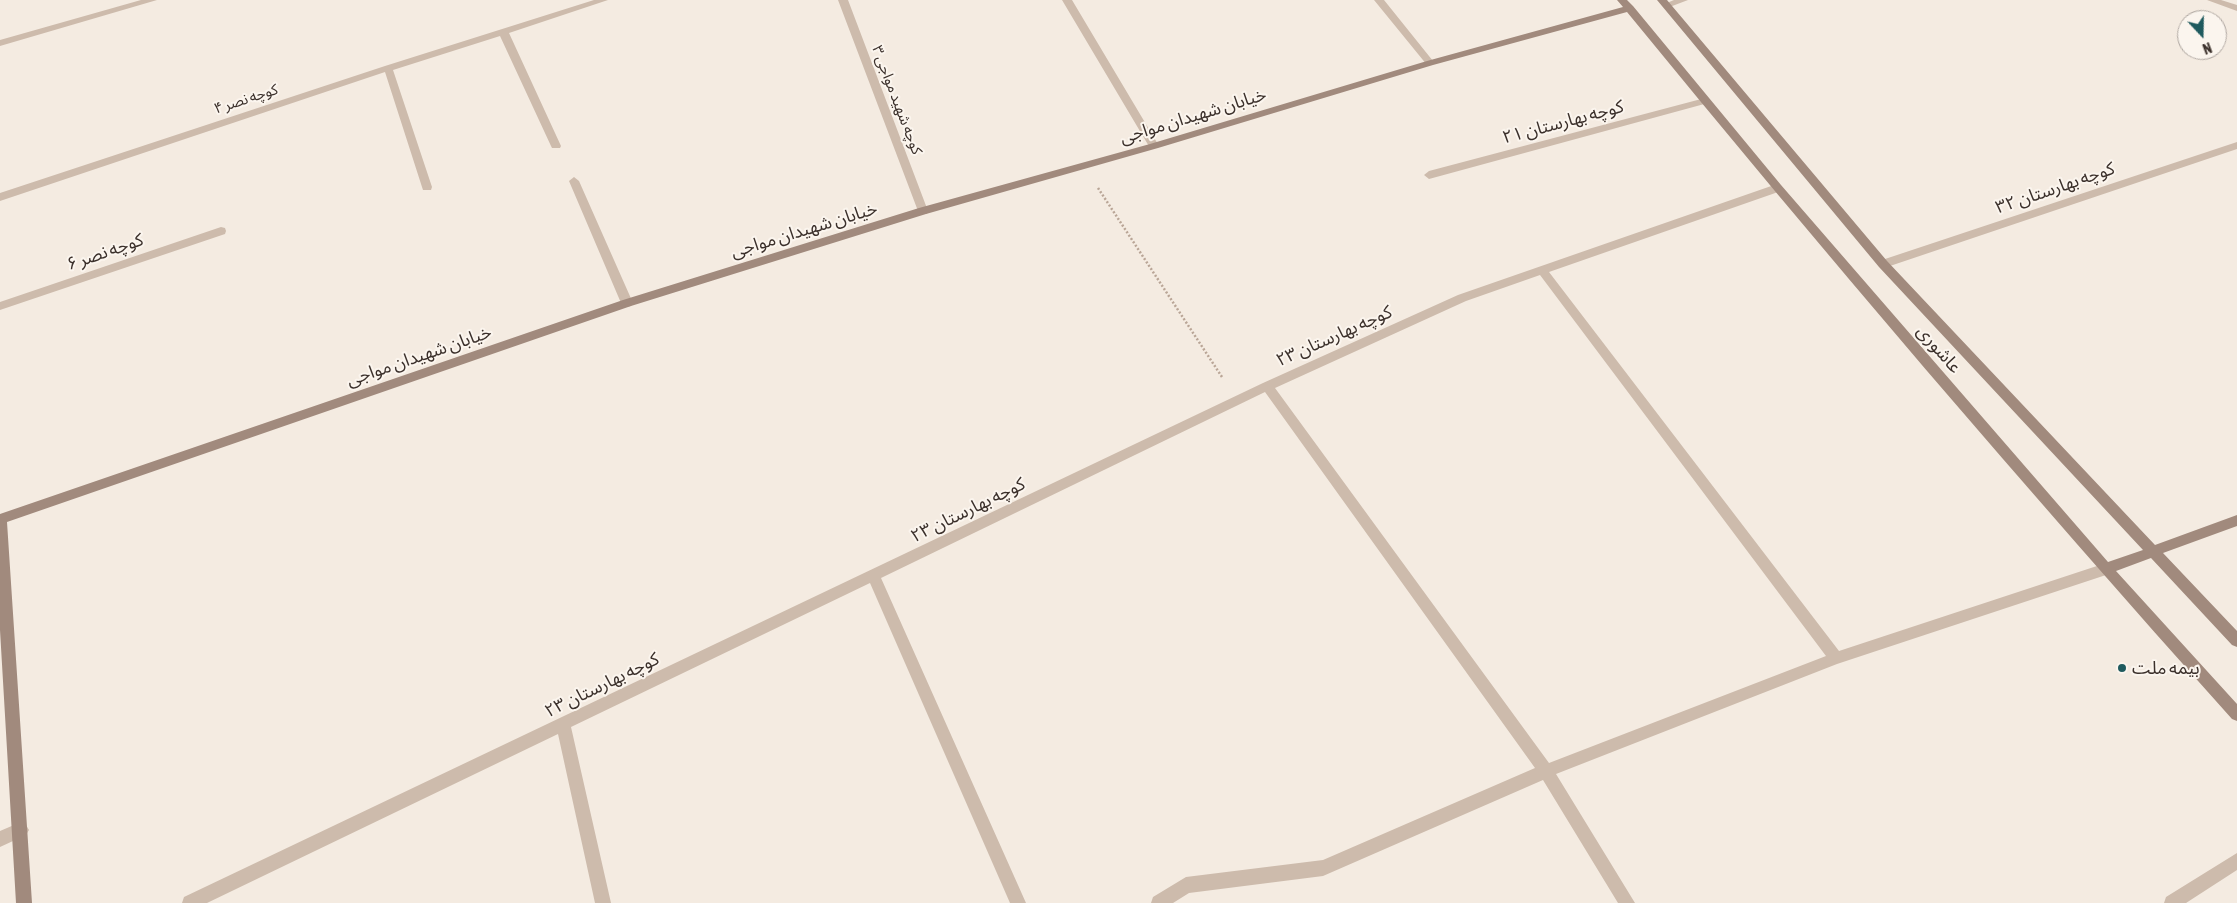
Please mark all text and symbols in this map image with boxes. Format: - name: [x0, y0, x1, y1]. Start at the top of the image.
- north arrow: [2177, 10, 2227, 60]
- text: N: [2200, 39, 2214, 57]
- street label: کوچه شهید مواجی ۳: [868, 43, 926, 157]
- street label: کوچه نصر ۴: [212, 80, 280, 118]
- street label: خیابان شهیدان مواجی: [1117, 83, 1269, 149]
- street label: کوچه بهارستان ۲۱: [1500, 95, 1626, 149]
- street label: کوچه بهارستان ۳۲: [1993, 158, 2117, 218]
- street label: خیابان شهیدان مواجی: [728, 197, 880, 263]
- street label: کوچه نصر ۶: [64, 229, 146, 275]
- street label: کوچه بهارستان ۲۳: [1273, 301, 1395, 371]
- street label: عاشوری: [1912, 320, 1966, 378]
- street label: خیابان شهیدان مواجی: [344, 321, 494, 391]
- street label: کوچه بهارستان ۲۳: [907, 473, 1029, 547]
- street label: کوچه بهارستان ۲۳: [541, 648, 663, 722]
- place label: بیمه ملت: [2132, 657, 2200, 679]
- marker: بیمه ملت: [2116, 662, 2128, 674]

